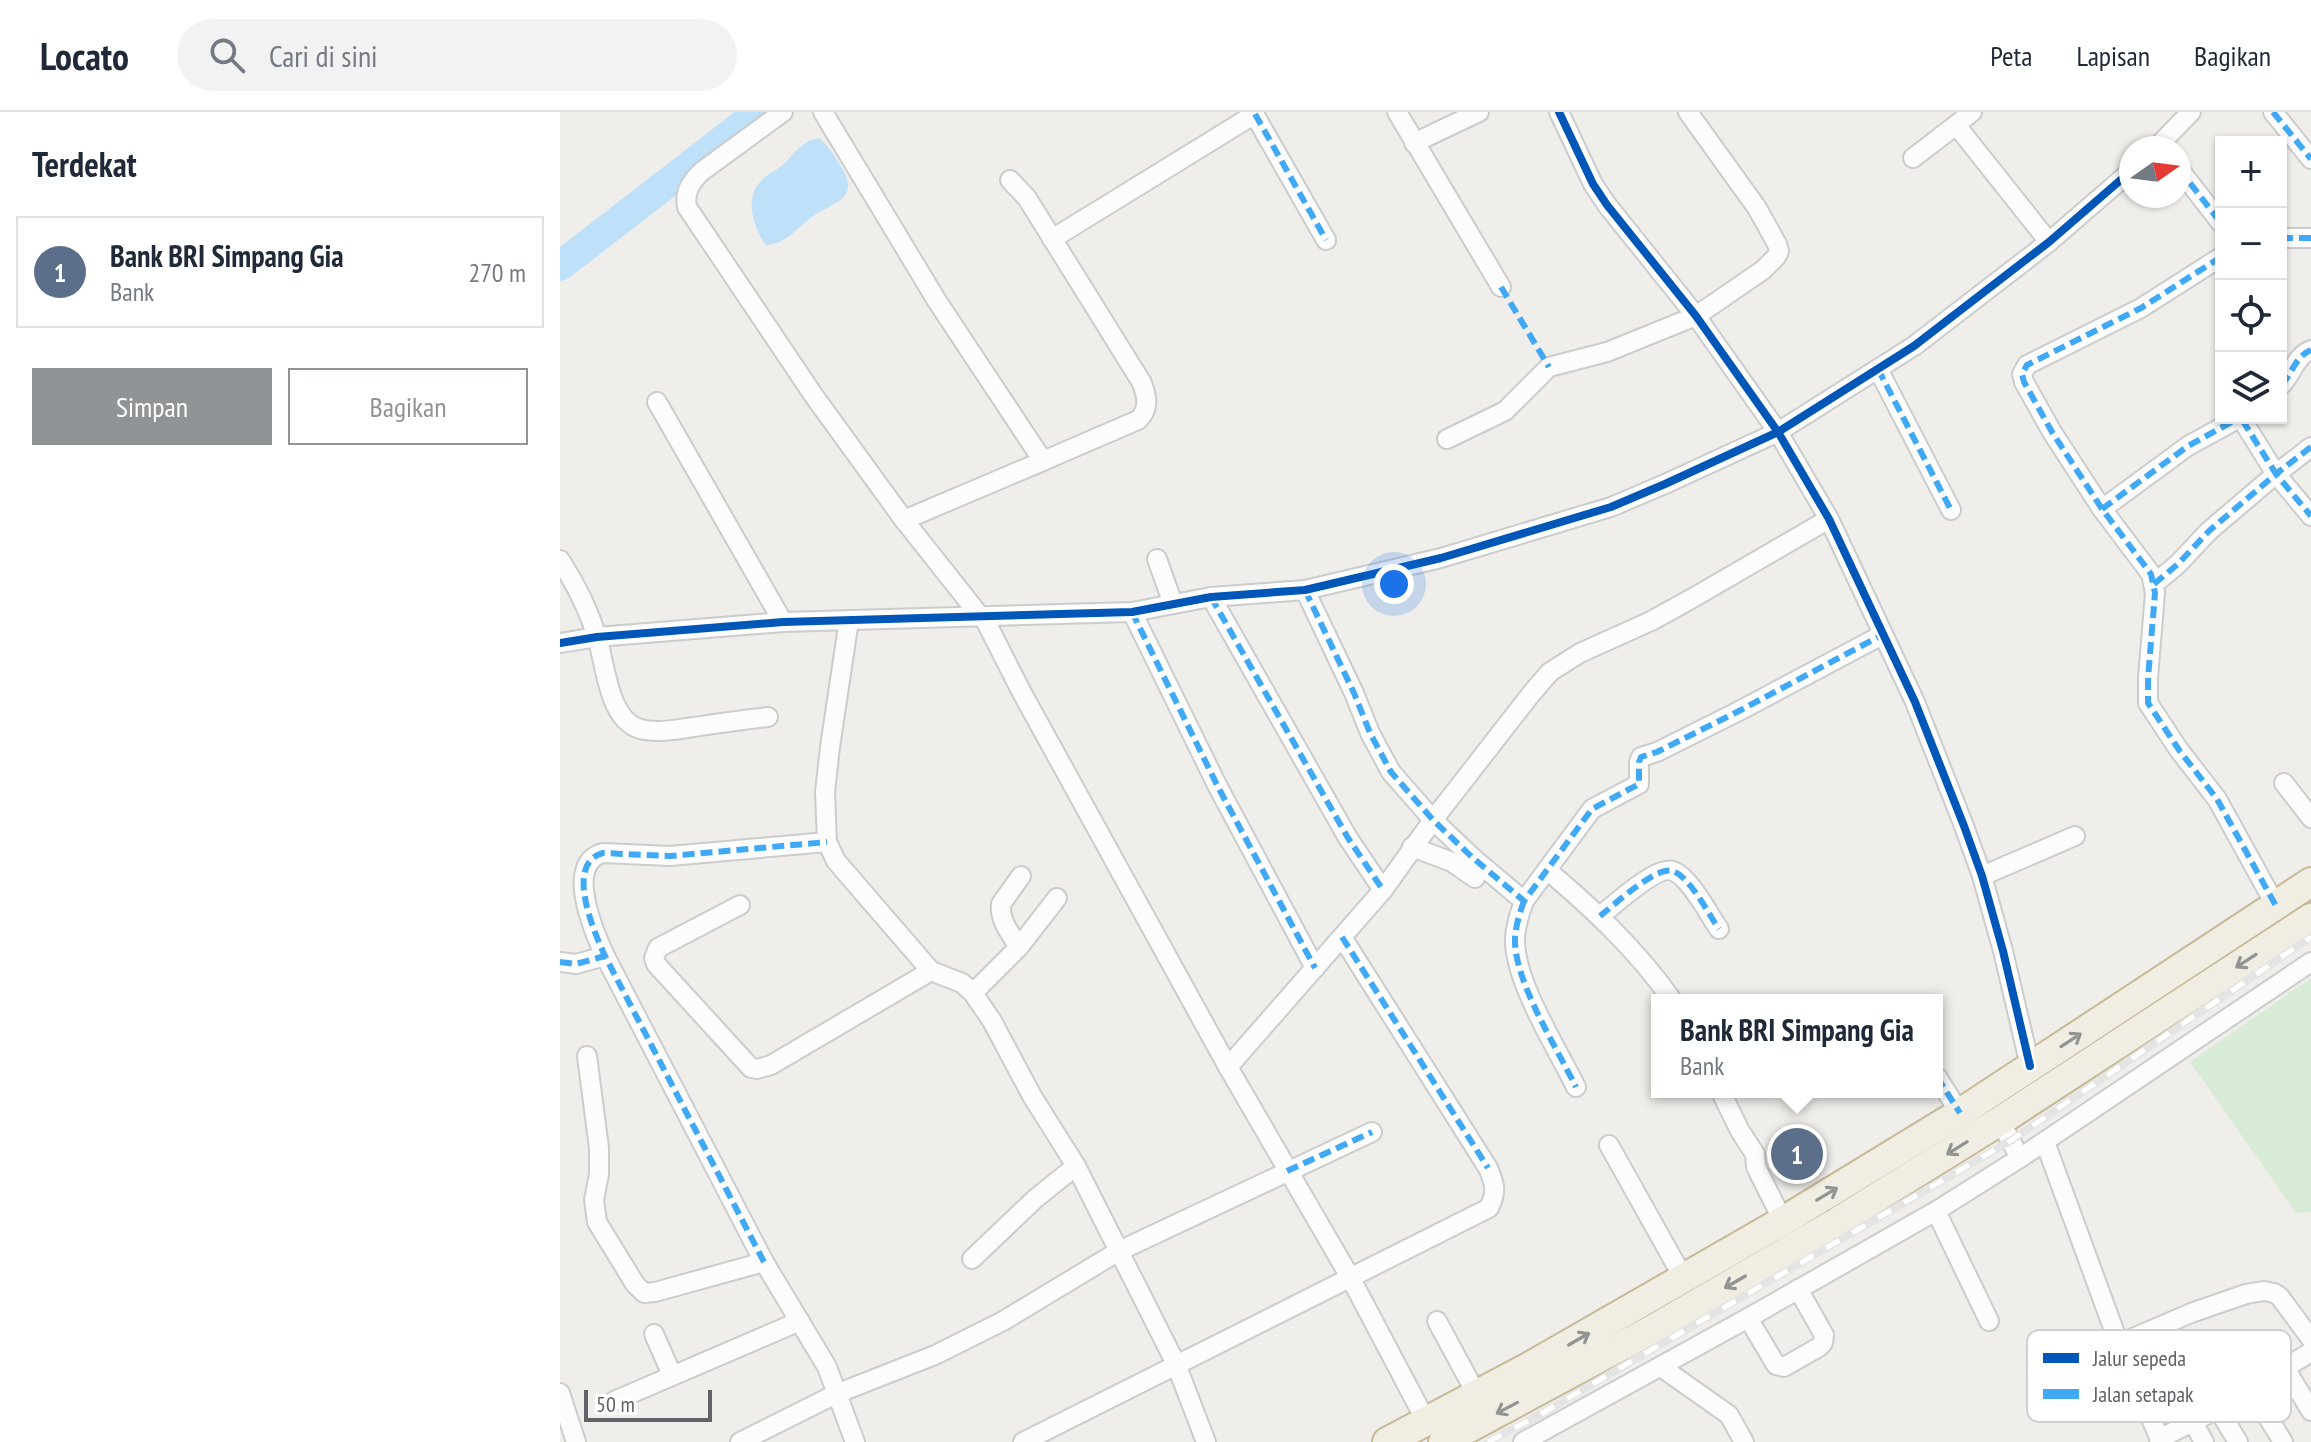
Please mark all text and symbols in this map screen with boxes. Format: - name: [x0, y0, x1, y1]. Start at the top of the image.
- search box: [177, 19, 737, 91]
- text: Locato: [40, 31, 129, 80]
- icon: search: [205, 33, 249, 77]
- text: Cari di sini: [269, 36, 378, 75]
- text: Peta: [1990, 37, 2032, 74]
- text: Lapisan: [2076, 37, 2150, 74]
- text: Bagikan: [2194, 37, 2271, 74]
- north arrow: [2119, 136, 2191, 208]
- map controls: [2215, 136, 2287, 424]
- button: +: [2215, 136, 2287, 208]
- text: Terdekat: [32, 142, 137, 186]
- button: −: [2215, 208, 2287, 280]
- text: Bank BRI Simpang Gia: [110, 236, 344, 275]
- text: 1: [54, 256, 66, 289]
- text: 270 m: [468, 256, 526, 289]
- text: Bank: [110, 275, 154, 308]
- button: locate: [2215, 280, 2287, 352]
- button: layers: [2215, 352, 2287, 424]
- button: Simpan: [32, 368, 272, 445]
- button: Bagikan: [288, 368, 528, 445]
- your location: [1374, 564, 1414, 604]
- one-way arrow: [2235, 953, 2258, 969]
- popup: [1651, 994, 1943, 1098]
- text: Bank BRI Simpang Gia: [1680, 1010, 1914, 1049]
- one-way arrow: [2059, 1032, 2081, 1048]
- text: Bank: [1680, 1049, 1724, 1082]
- pin: 1: [1771, 1124, 1823, 1184]
- one-way arrow: [1946, 1140, 1969, 1156]
- one-way arrow: [1815, 1185, 1838, 1201]
- one-way arrow: [1724, 1274, 1747, 1290]
- legend: [2027, 1330, 2291, 1422]
- one-way arrow: [1566, 1331, 1590, 1346]
- text: Jalur sepeda: [2092, 1344, 2186, 1372]
- text: Jalan setapak: [2092, 1380, 2194, 1408]
- scale bar: [584, 1386, 712, 1422]
- text: 50 m: [596, 1390, 635, 1418]
- one-way arrow: [1496, 1401, 1520, 1417]

